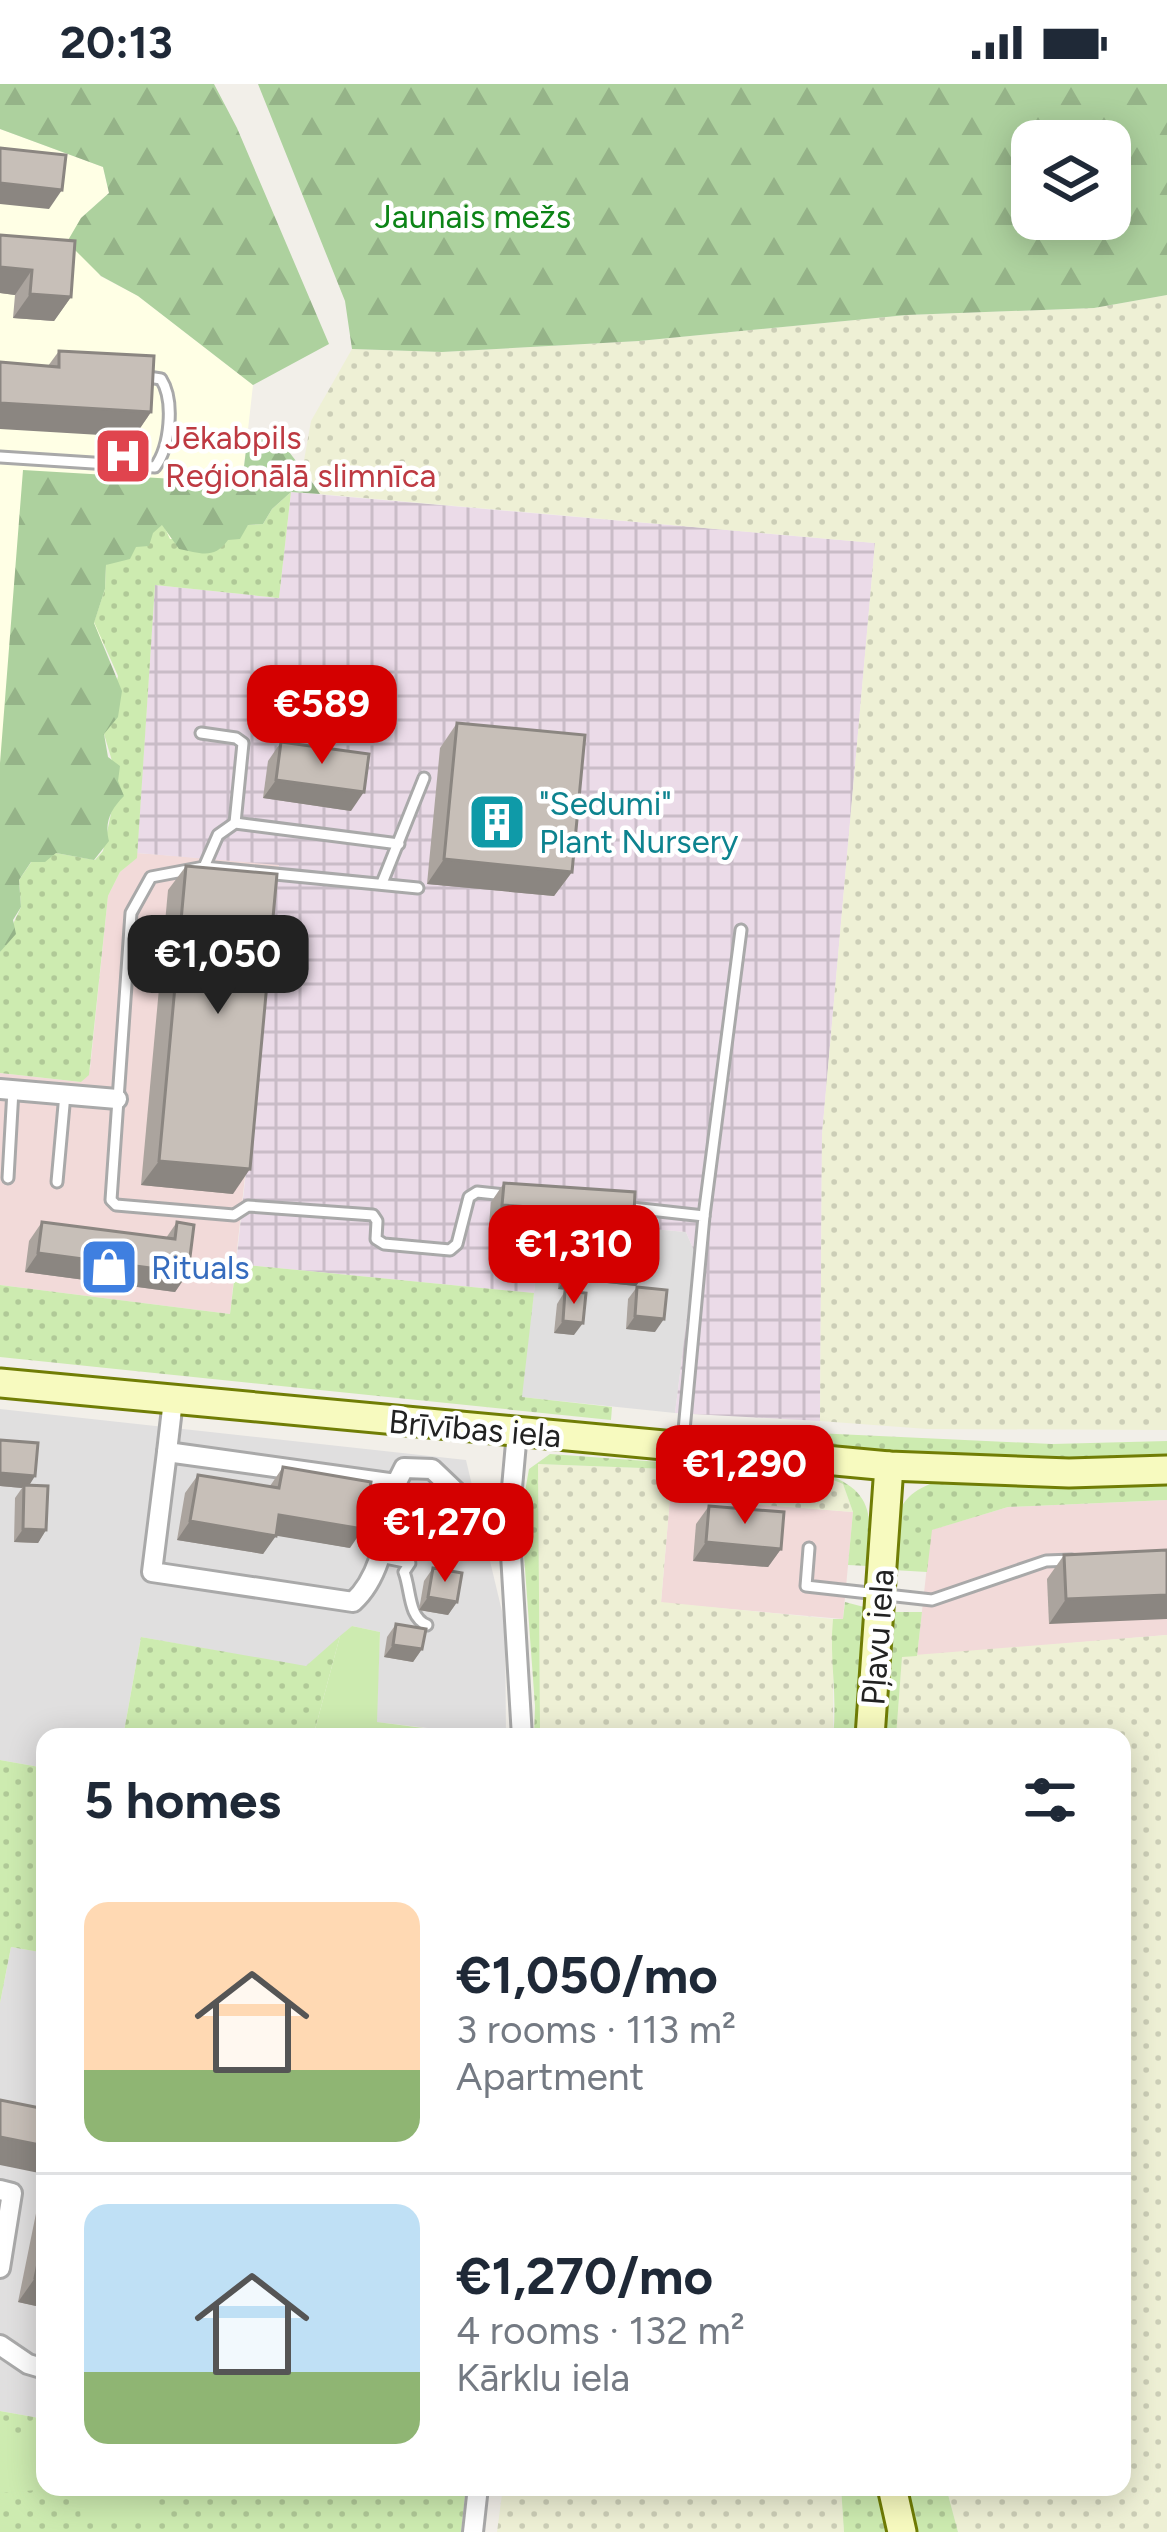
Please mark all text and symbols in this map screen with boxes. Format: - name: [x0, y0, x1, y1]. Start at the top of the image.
- text: 20:13: [60, 15, 173, 69]
- map controls: [1011, 120, 1131, 240]
- button: layers: [1011, 120, 1131, 240]
- park label: Jaunais mežs: [375, 197, 571, 236]
- place label: Jēkabpils Reģionālā slimnīca: [165, 418, 436, 495]
- hospital icon: Jēkabpils Reģionālā slimnīca: [92, 425, 154, 487]
- pin: €589: [251, 665, 393, 767]
- text: €589: [274, 680, 370, 727]
- place label: "Sedumi" Plant Nursery: [539, 784, 739, 861]
- building icon: "Sedumi" Plant Nursery: [466, 791, 528, 853]
- pin: €1,050: [120, 915, 316, 1017]
- text: €1,050: [155, 930, 281, 977]
- pin: €1,310: [476, 1205, 672, 1307]
- text: €1,310: [515, 1220, 633, 1267]
- shop icon: Rituals: [78, 1236, 140, 1298]
- place label: Rituals: [151, 1248, 250, 1287]
- street label: Brīvības iela: [387, 1402, 563, 1455]
- pin: €1,290: [647, 1425, 843, 1527]
- text: €1,290: [683, 1440, 807, 1487]
- pin: €1,270: [347, 1483, 543, 1585]
- text: €1,270: [383, 1498, 507, 1545]
- street label: Pļavu iela: [853, 1568, 902, 1706]
- icon: filters: [1017, 1767, 1083, 1833]
- text: 5 homes: [84, 1770, 281, 1831]
- text: €1,050/mo: [456, 1945, 718, 2006]
- icon: home: [180, 1950, 324, 2094]
- text: 3 rooms · 113 m²: [456, 2006, 736, 2053]
- text: Apartment: [456, 2053, 644, 2100]
- text: €1,270/mo: [456, 2246, 713, 2307]
- icon: home: [180, 2252, 324, 2396]
- text: 4 rooms · 132 m²: [456, 2307, 745, 2354]
- text: Kārklu iela: [456, 2354, 630, 2401]

